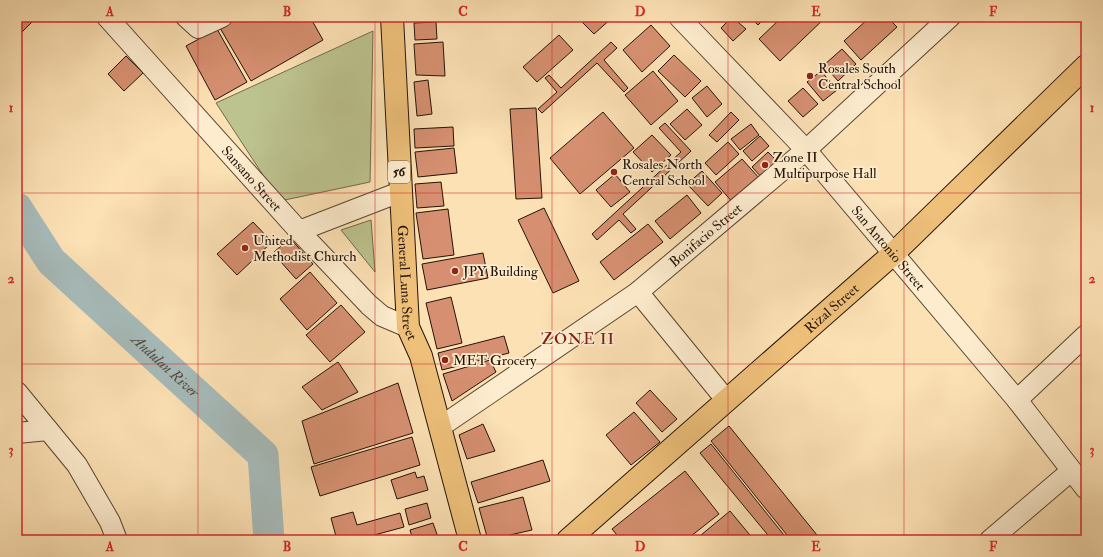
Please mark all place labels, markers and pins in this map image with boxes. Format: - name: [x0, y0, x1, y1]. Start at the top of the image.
- place label: Rosales South Central School: [818, 60, 901, 93]
- marker: Rosales South Central School: [805, 71, 815, 81]
- place label: Zone II Multipurpose Hall: [773, 149, 877, 183]
- place label: Rosales North Central School: [622, 156, 705, 189]
- marker: Zone II Multipurpose Hall: [760, 160, 770, 170]
- marker: Rosales North Central School: [609, 167, 619, 177]
- place label: United Methodist Church: [253, 232, 357, 265]
- marker: United Methodist Church: [240, 243, 250, 253]
- place label: JPY Building: [462, 263, 539, 280]
- marker: JPY Building: [450, 266, 460, 276]
- place label: MET Grocery: [453, 352, 537, 370]
- marker: MET Grocery: [440, 355, 450, 365]

